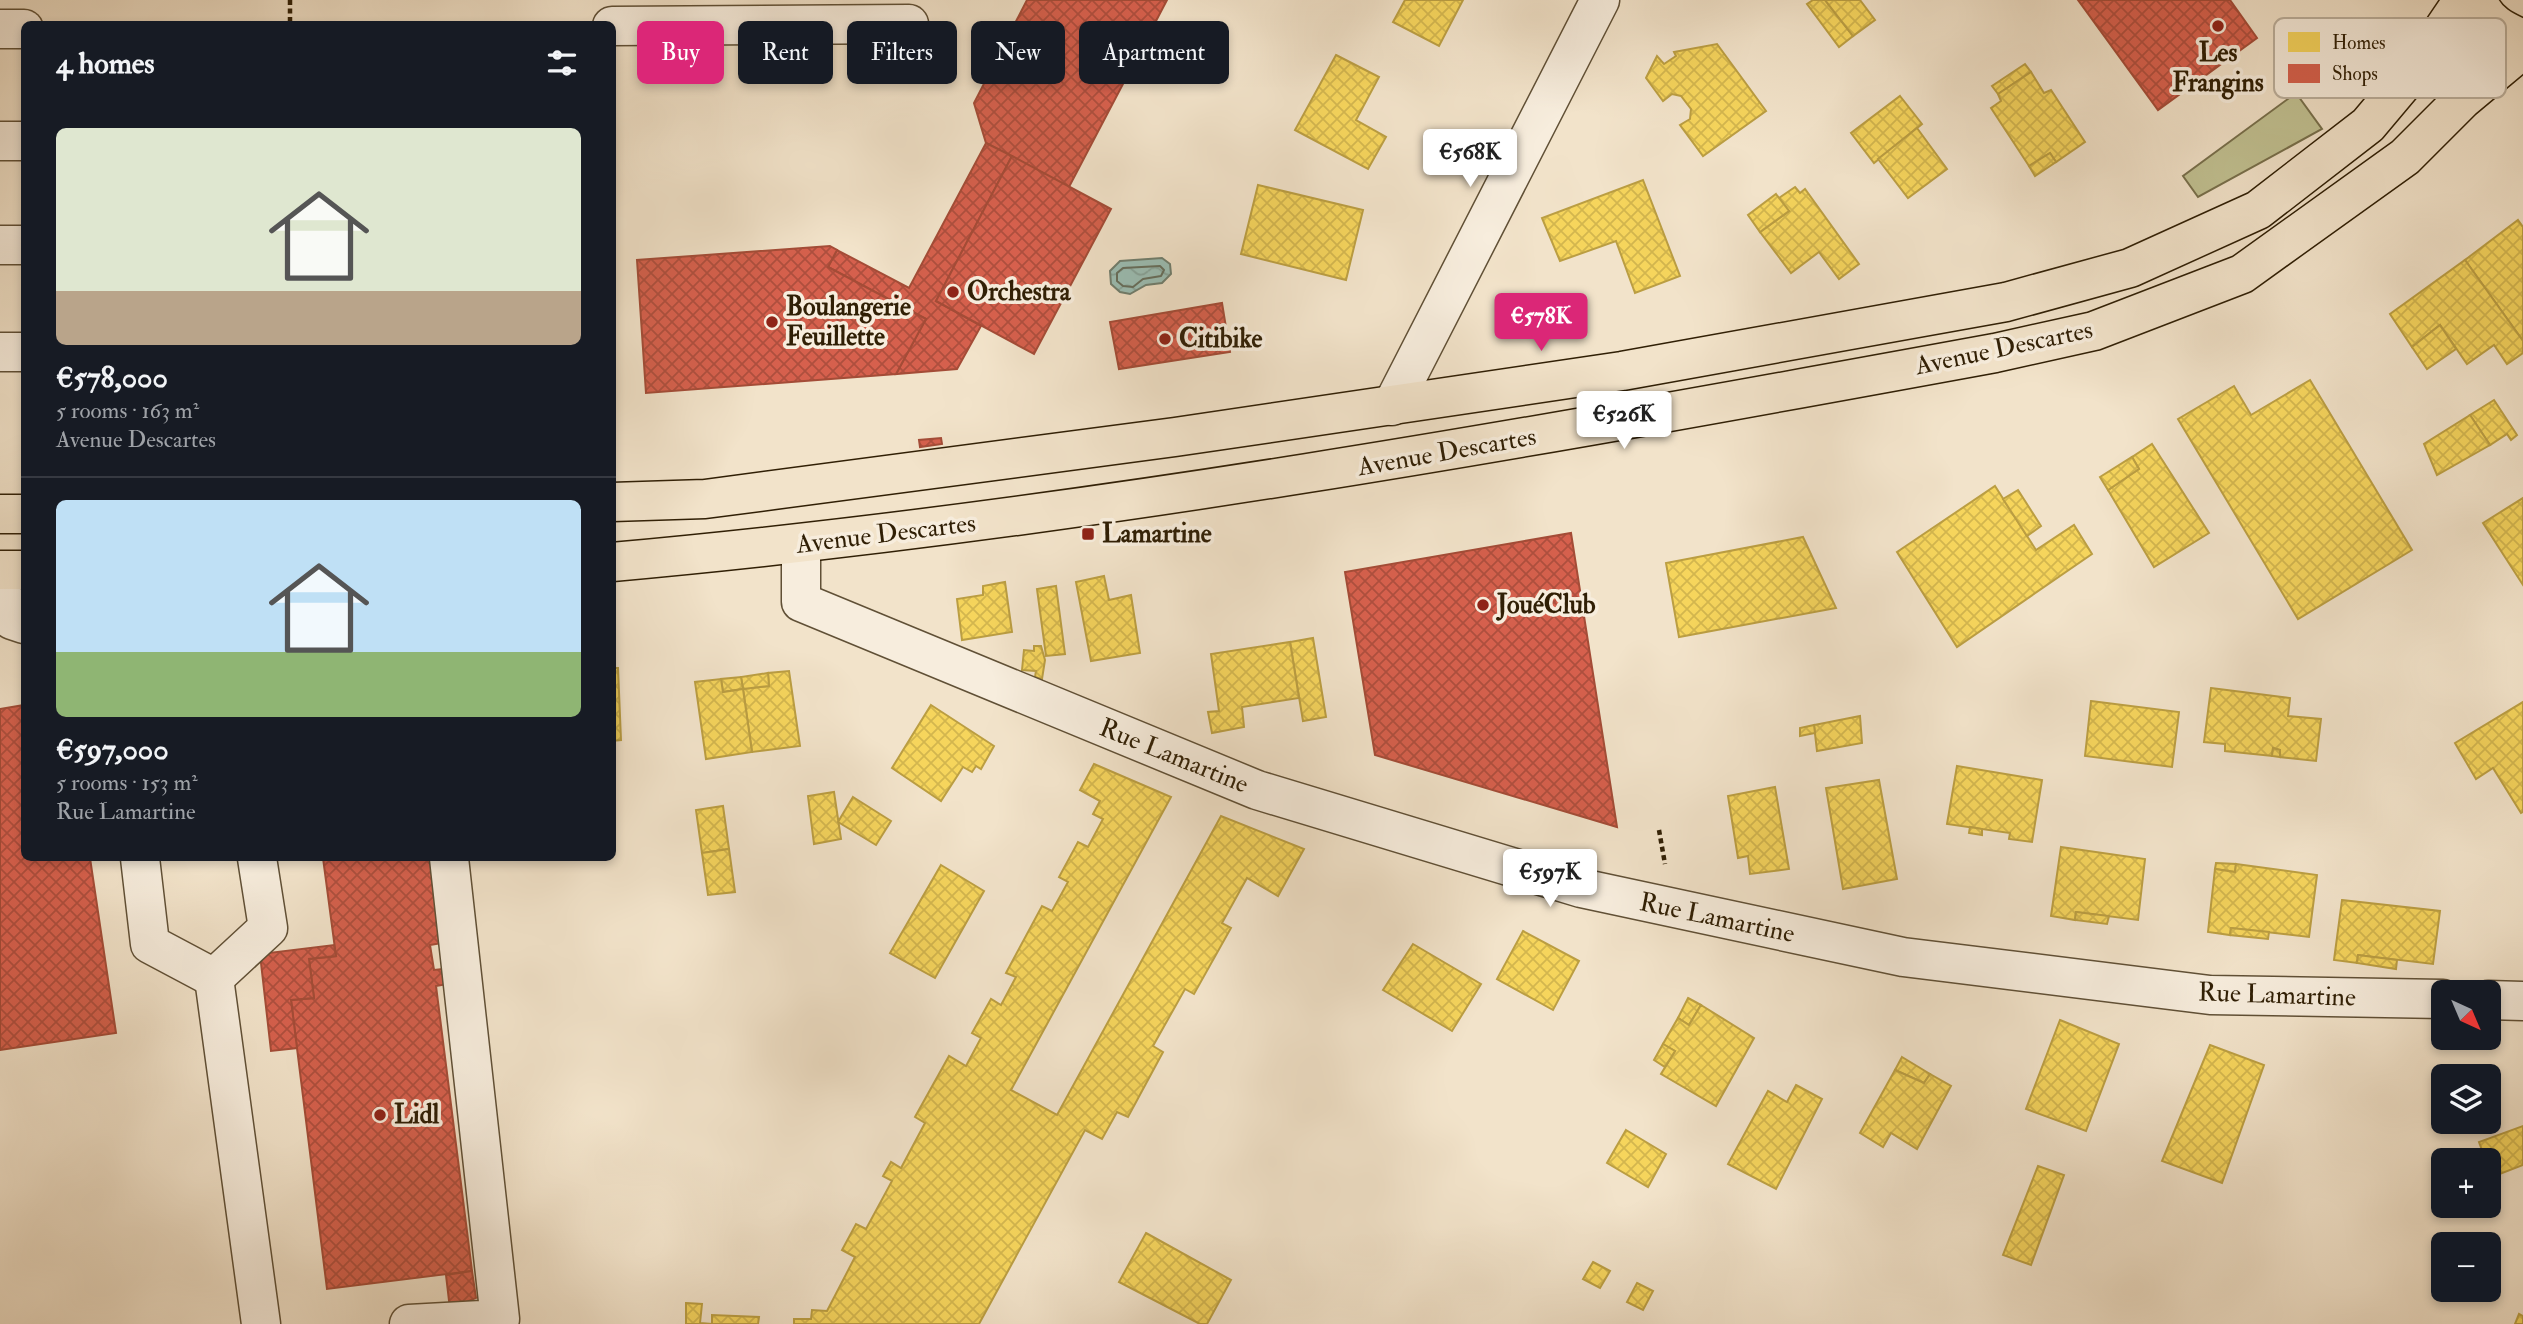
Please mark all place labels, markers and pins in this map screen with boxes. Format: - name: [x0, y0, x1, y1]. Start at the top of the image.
- marker: Les Frangins: [2210, 18, 2226, 34]
- place label: Les Frangins: [2172, 37, 2264, 100]
- pin: €568K: [1421, 130, 1519, 189]
- place label: Orchestra: [967, 276, 1072, 308]
- marker: Orchestra: [945, 284, 961, 300]
- place label: Boulangerie Feuillette: [786, 291, 911, 353]
- pin: €578K: [1492, 294, 1590, 353]
- marker: Boulangerie Feuillette: [764, 314, 780, 330]
- place label: Citibike: [1179, 323, 1262, 355]
- marker: Citibike: [1157, 331, 1173, 347]
- pin: €526K: [1575, 392, 1673, 451]
- place label: Lamartine: [1102, 518, 1212, 550]
- marker: Lamartine: [1080, 526, 1096, 542]
- place label: JouéClub: [1495, 589, 1596, 621]
- marker: JouéClub: [1475, 597, 1491, 613]
- pin: €597K: [1501, 850, 1599, 909]
- place label: Lidl: [394, 1099, 439, 1131]
- marker: Lidl: [372, 1107, 388, 1123]

